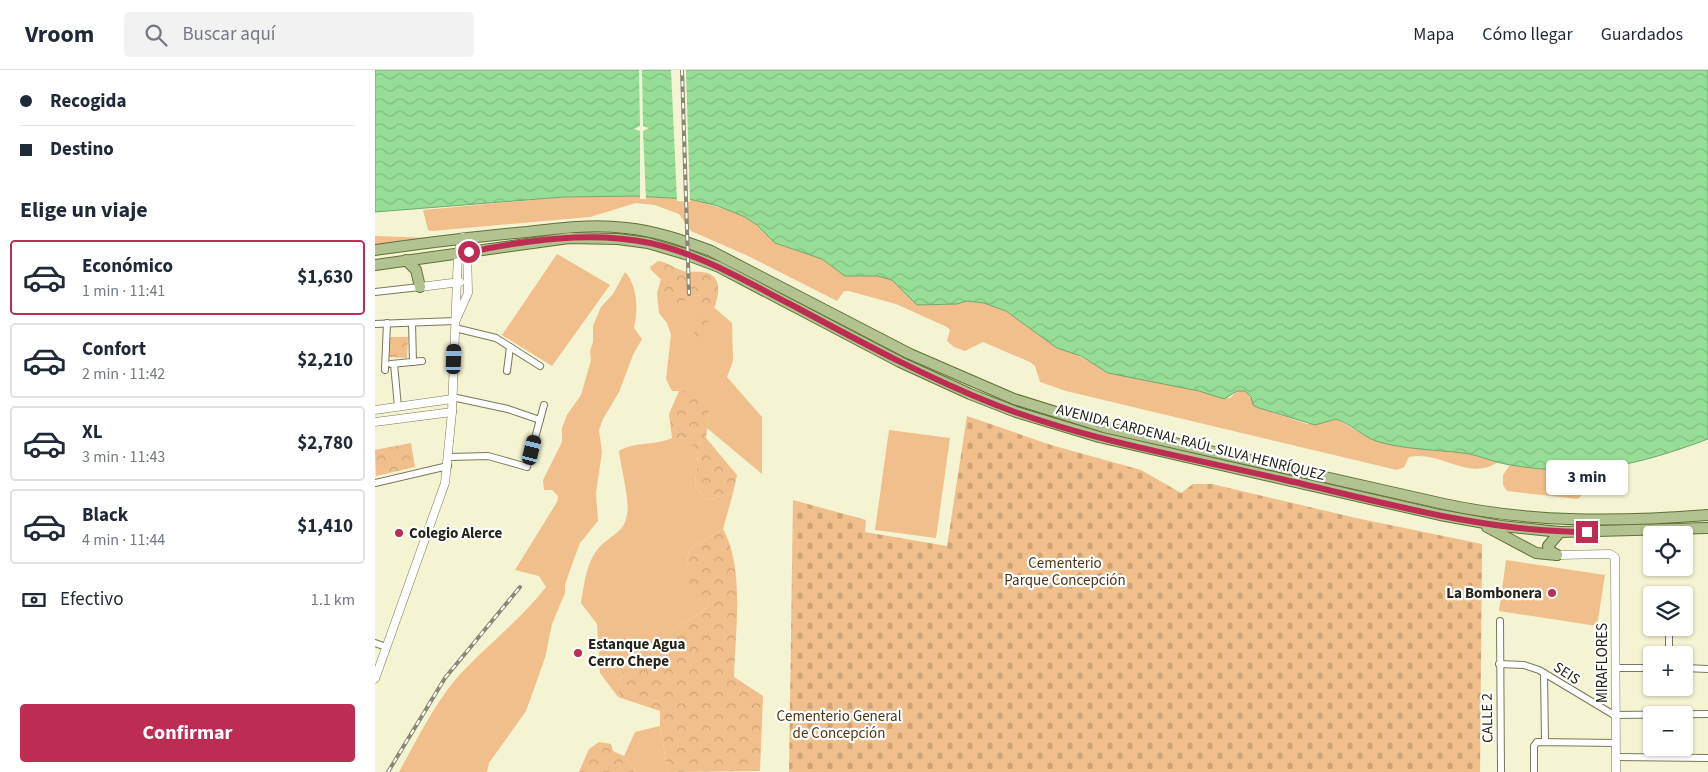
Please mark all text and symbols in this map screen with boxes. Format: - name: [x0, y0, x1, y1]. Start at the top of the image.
- search box: [124, 12, 474, 57]
- text: Vroom: [25, 17, 94, 52]
- icon: search: [142, 21, 170, 49]
- text: Buscar aquí: [182, 21, 275, 48]
- text: Mapa: [1413, 22, 1454, 47]
- text: Cómo llegar: [1482, 22, 1573, 47]
- text: Guardados: [1601, 22, 1683, 47]
- text: Recogida: [50, 88, 127, 115]
- text: Destino: [50, 136, 114, 163]
- text: Elige un viaje: [20, 194, 148, 226]
- route start: [458, 241, 480, 263]
- text: Económico: [82, 253, 173, 280]
- icon: car: [22, 255, 67, 300]
- text: $1,630: [297, 264, 353, 291]
- text: 1 min · 11:41: [82, 280, 165, 302]
- text: Confort: [82, 336, 146, 363]
- icon: car: [22, 338, 67, 383]
- car: [445, 344, 462, 374]
- text: $2,210: [297, 347, 353, 374]
- text: 2 min · 11:42: [82, 363, 165, 385]
- street label: AVENIDA CARDENAL RAÚL SILVA HENRÍQUEZ: [1054, 399, 1328, 486]
- text: XL: [82, 419, 103, 446]
- icon: car: [22, 421, 67, 466]
- text: $2,780: [297, 430, 353, 457]
- car: [521, 434, 542, 466]
- text: 3 min · 11:43: [82, 446, 165, 468]
- callout: 3 min: [1546, 460, 1628, 494]
- text: 3 min: [1568, 466, 1606, 488]
- text: Black: [82, 502, 128, 529]
- icon: car: [22, 504, 67, 549]
- text: $1,410: [297, 513, 353, 540]
- route end: [1576, 521, 1598, 543]
- place label: Colegio Alerce: [409, 523, 503, 544]
- map controls: [1643, 526, 1693, 756]
- button: locate: [1643, 526, 1693, 576]
- marker: Colegio Alerce: [393, 527, 405, 539]
- text: 4 min · 11:44: [82, 529, 165, 551]
- park label: Cementerio Parque Concepción: [1004, 553, 1126, 591]
- place label: La Bombonera: [1446, 583, 1542, 604]
- icon: cash: [20, 586, 48, 614]
- text: Efectivo: [60, 586, 123, 613]
- button: layers: [1643, 586, 1693, 636]
- marker: La Bombonera: [1546, 587, 1558, 599]
- text: 1.1 km: [311, 589, 355, 611]
- street label: MIRAFLORES: [1592, 623, 1613, 703]
- place label: Estanque Agua Cerro Chepe: [588, 634, 686, 672]
- button: +: [1643, 646, 1693, 696]
- marker: Estanque Agua Cerro Chepe: [572, 647, 584, 659]
- street label: SEIS: [1549, 657, 1584, 690]
- street label: CALLE 2: [1477, 693, 1498, 743]
- button: Confirmar: [20, 704, 355, 762]
- park label: Cementerio General de Concepción: [777, 706, 902, 744]
- button: −: [1643, 706, 1693, 756]

